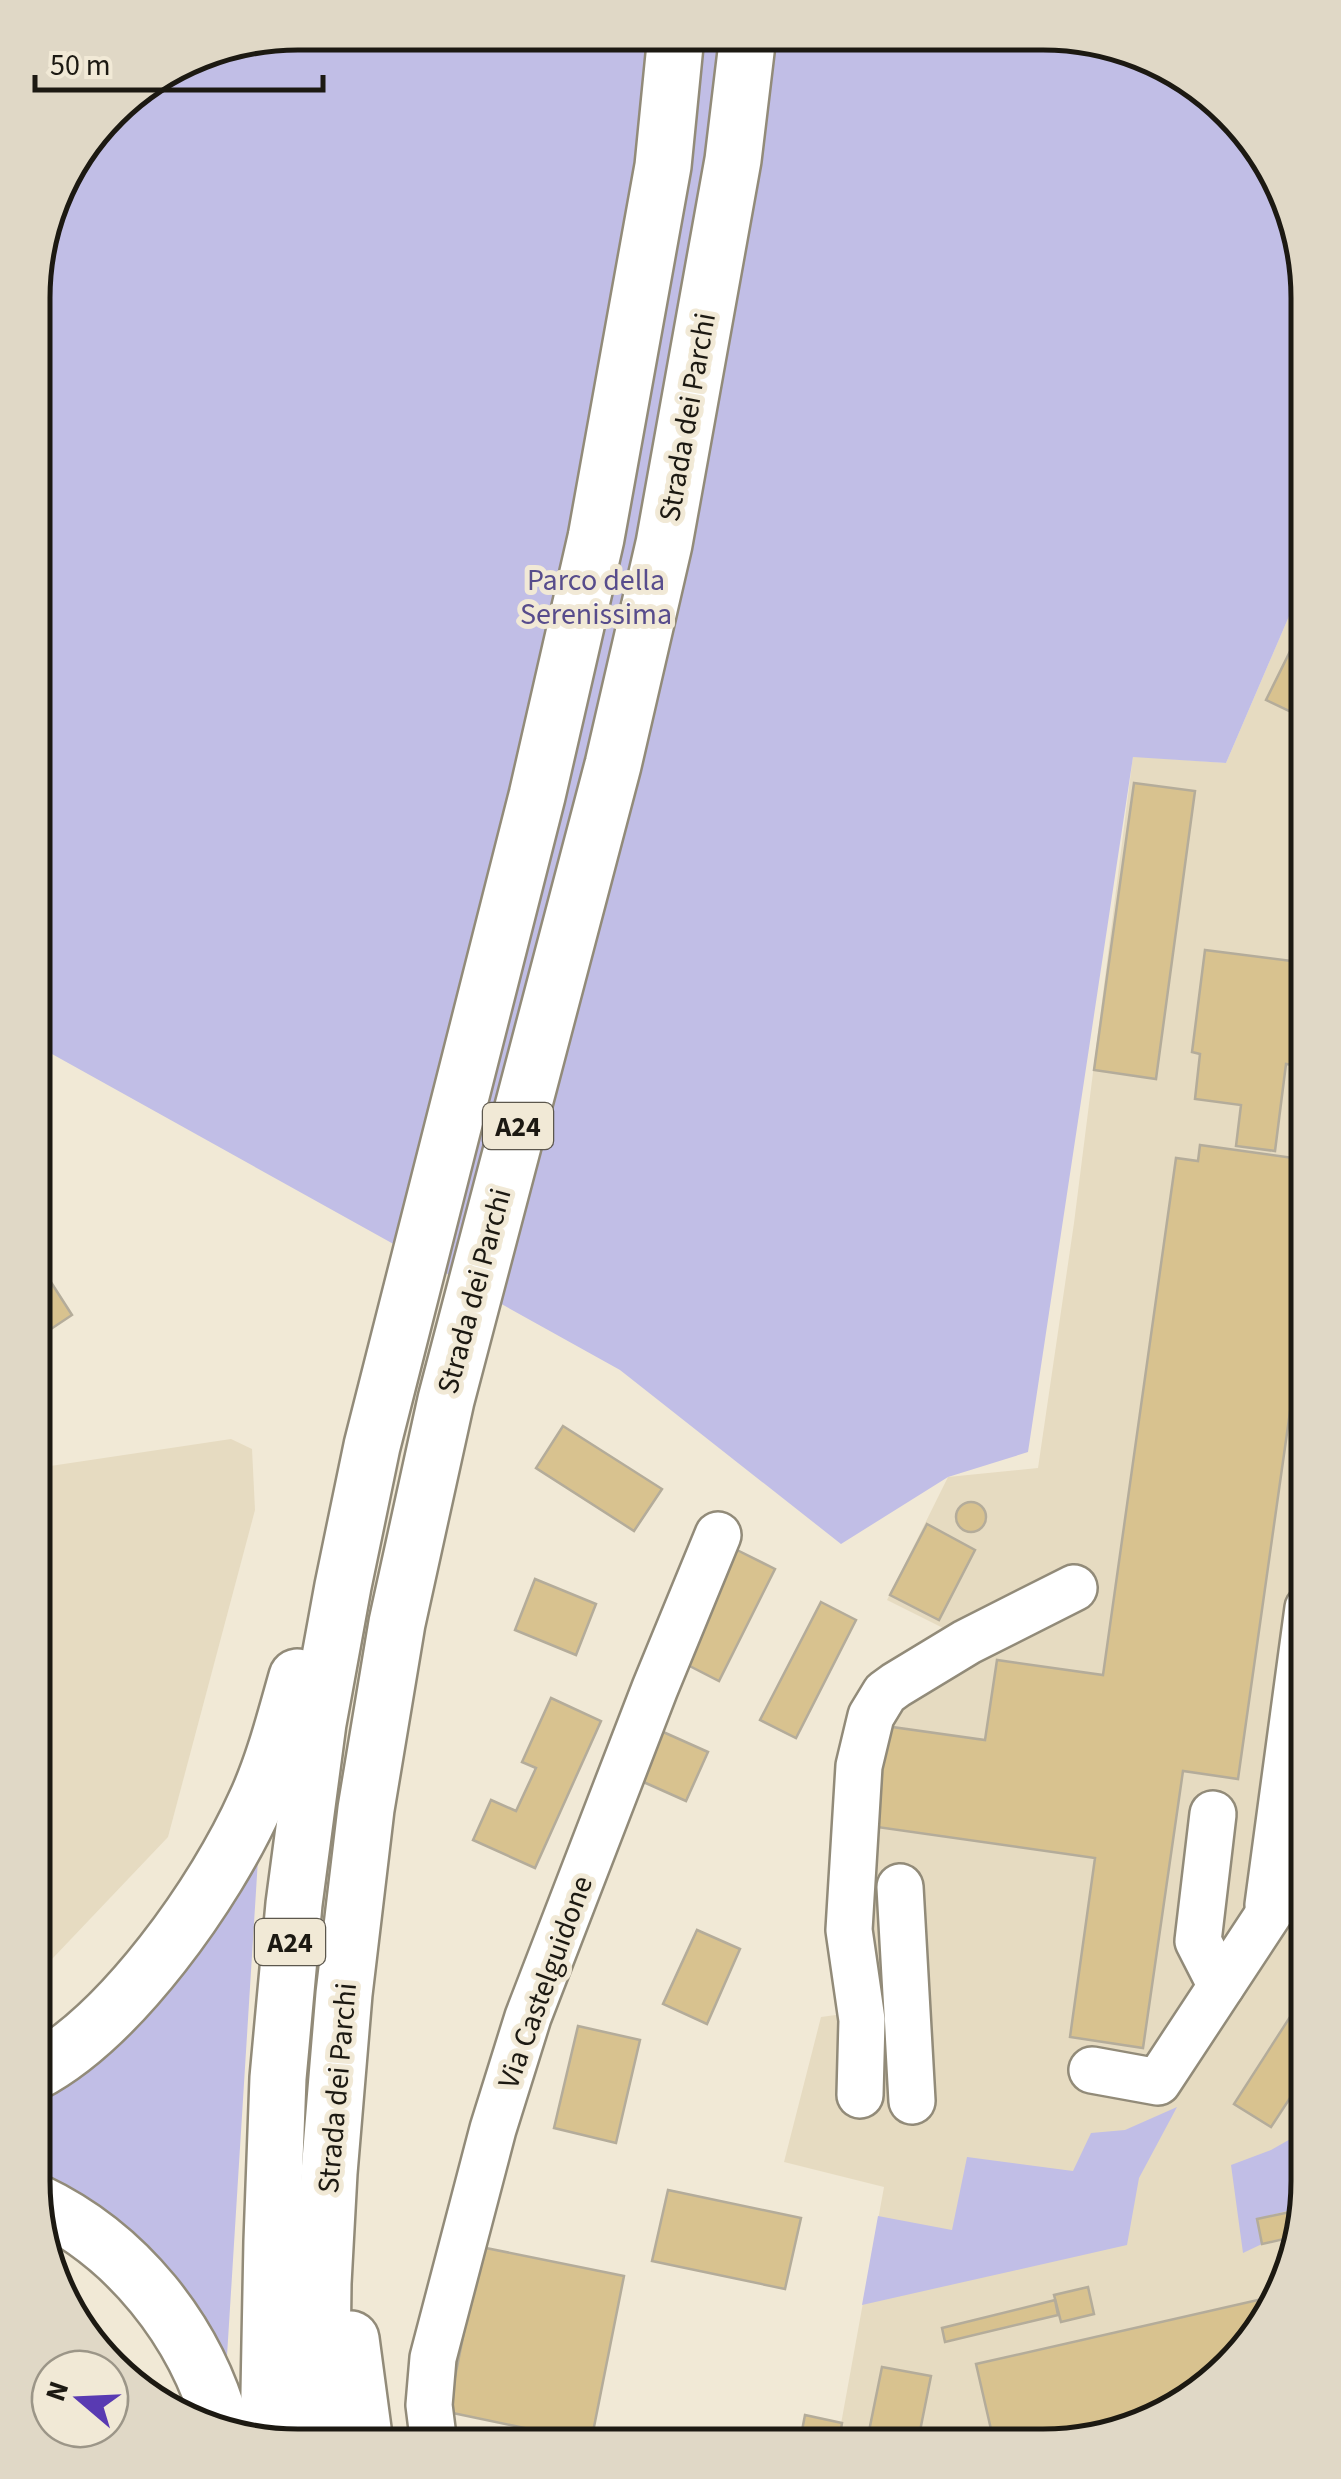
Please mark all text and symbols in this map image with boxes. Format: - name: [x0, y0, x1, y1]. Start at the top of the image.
- scale bar: [35, 30, 322, 92]
- text: 50 m: [50, 44, 111, 87]
- street label: Strada dei Parchi: [648, 309, 727, 525]
- park label: Parco della Serenissima: [520, 559, 672, 636]
- road number: A24: [483, 1103, 553, 1149]
- street label: Strada dei Parchi: [426, 1184, 523, 1399]
- street label: Via Castelguidone: [487, 1870, 604, 2095]
- road number: A24: [255, 1919, 325, 1965]
- street label: Strada dei Parchi: [307, 1981, 368, 2195]
- north arrow: [30, 2349, 130, 2449]
- text: N: [35, 2376, 79, 2407]

